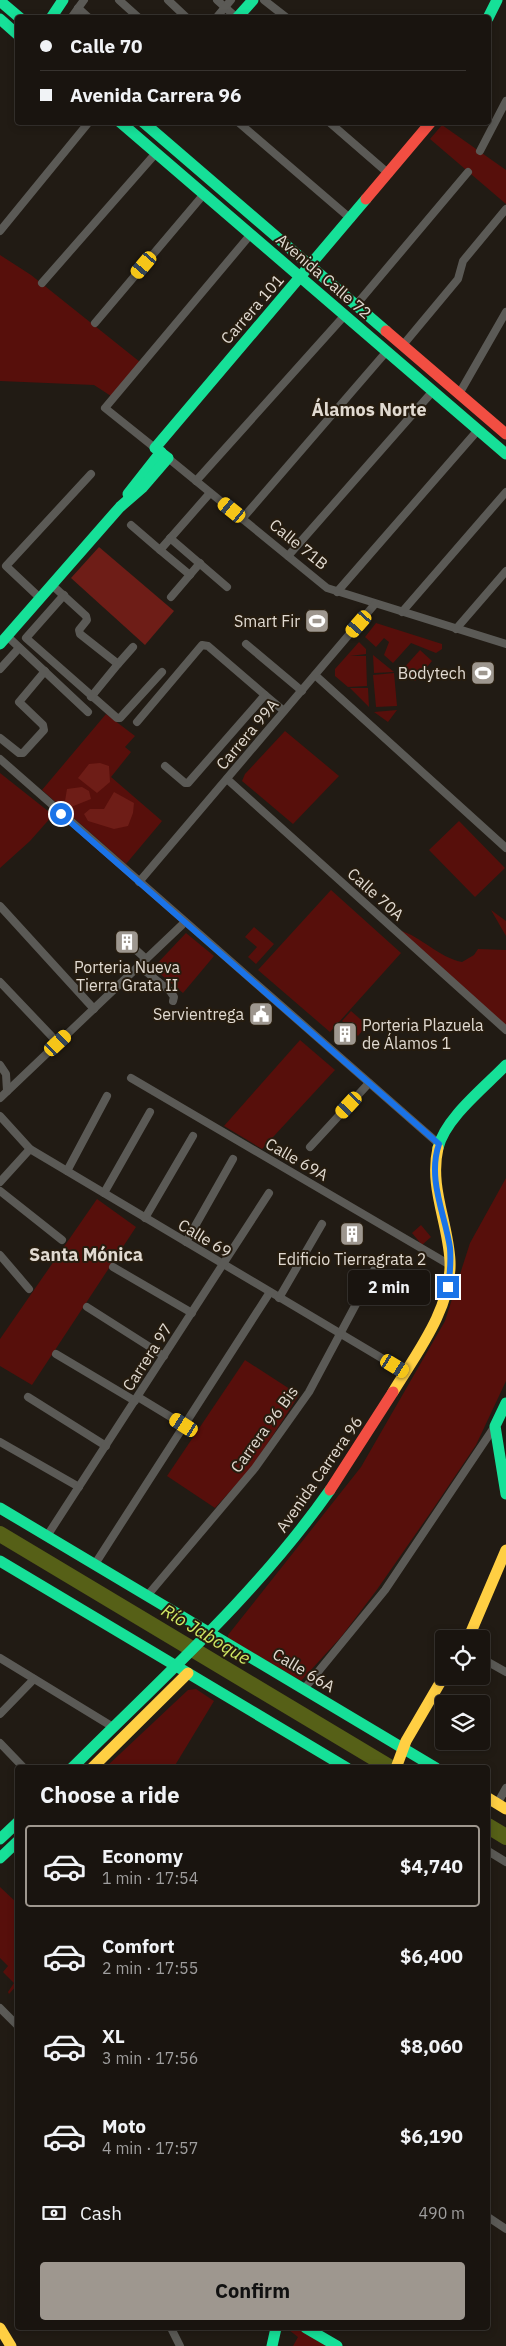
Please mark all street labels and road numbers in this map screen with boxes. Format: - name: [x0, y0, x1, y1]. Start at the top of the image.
- street label: Avenida Calle 72: [272, 229, 376, 323]
- street label: Carrera 101: [216, 270, 288, 348]
- street label: Calle 71B: [266, 514, 332, 574]
- street label: Carrera 99A: [212, 694, 282, 774]
- street label: Calle 70A: [344, 863, 408, 925]
- street label: Calle 69A: [262, 1133, 332, 1185]
- street label: Calle 69: [175, 1214, 235, 1262]
- street label: Carrera 97: [118, 1320, 176, 1394]
- street label: Carrera 96 Bis: [226, 1382, 302, 1476]
- street label: Avenida Carrera 96: [271, 1412, 367, 1536]
- street label: Calle 66A: [269, 1644, 339, 1696]

